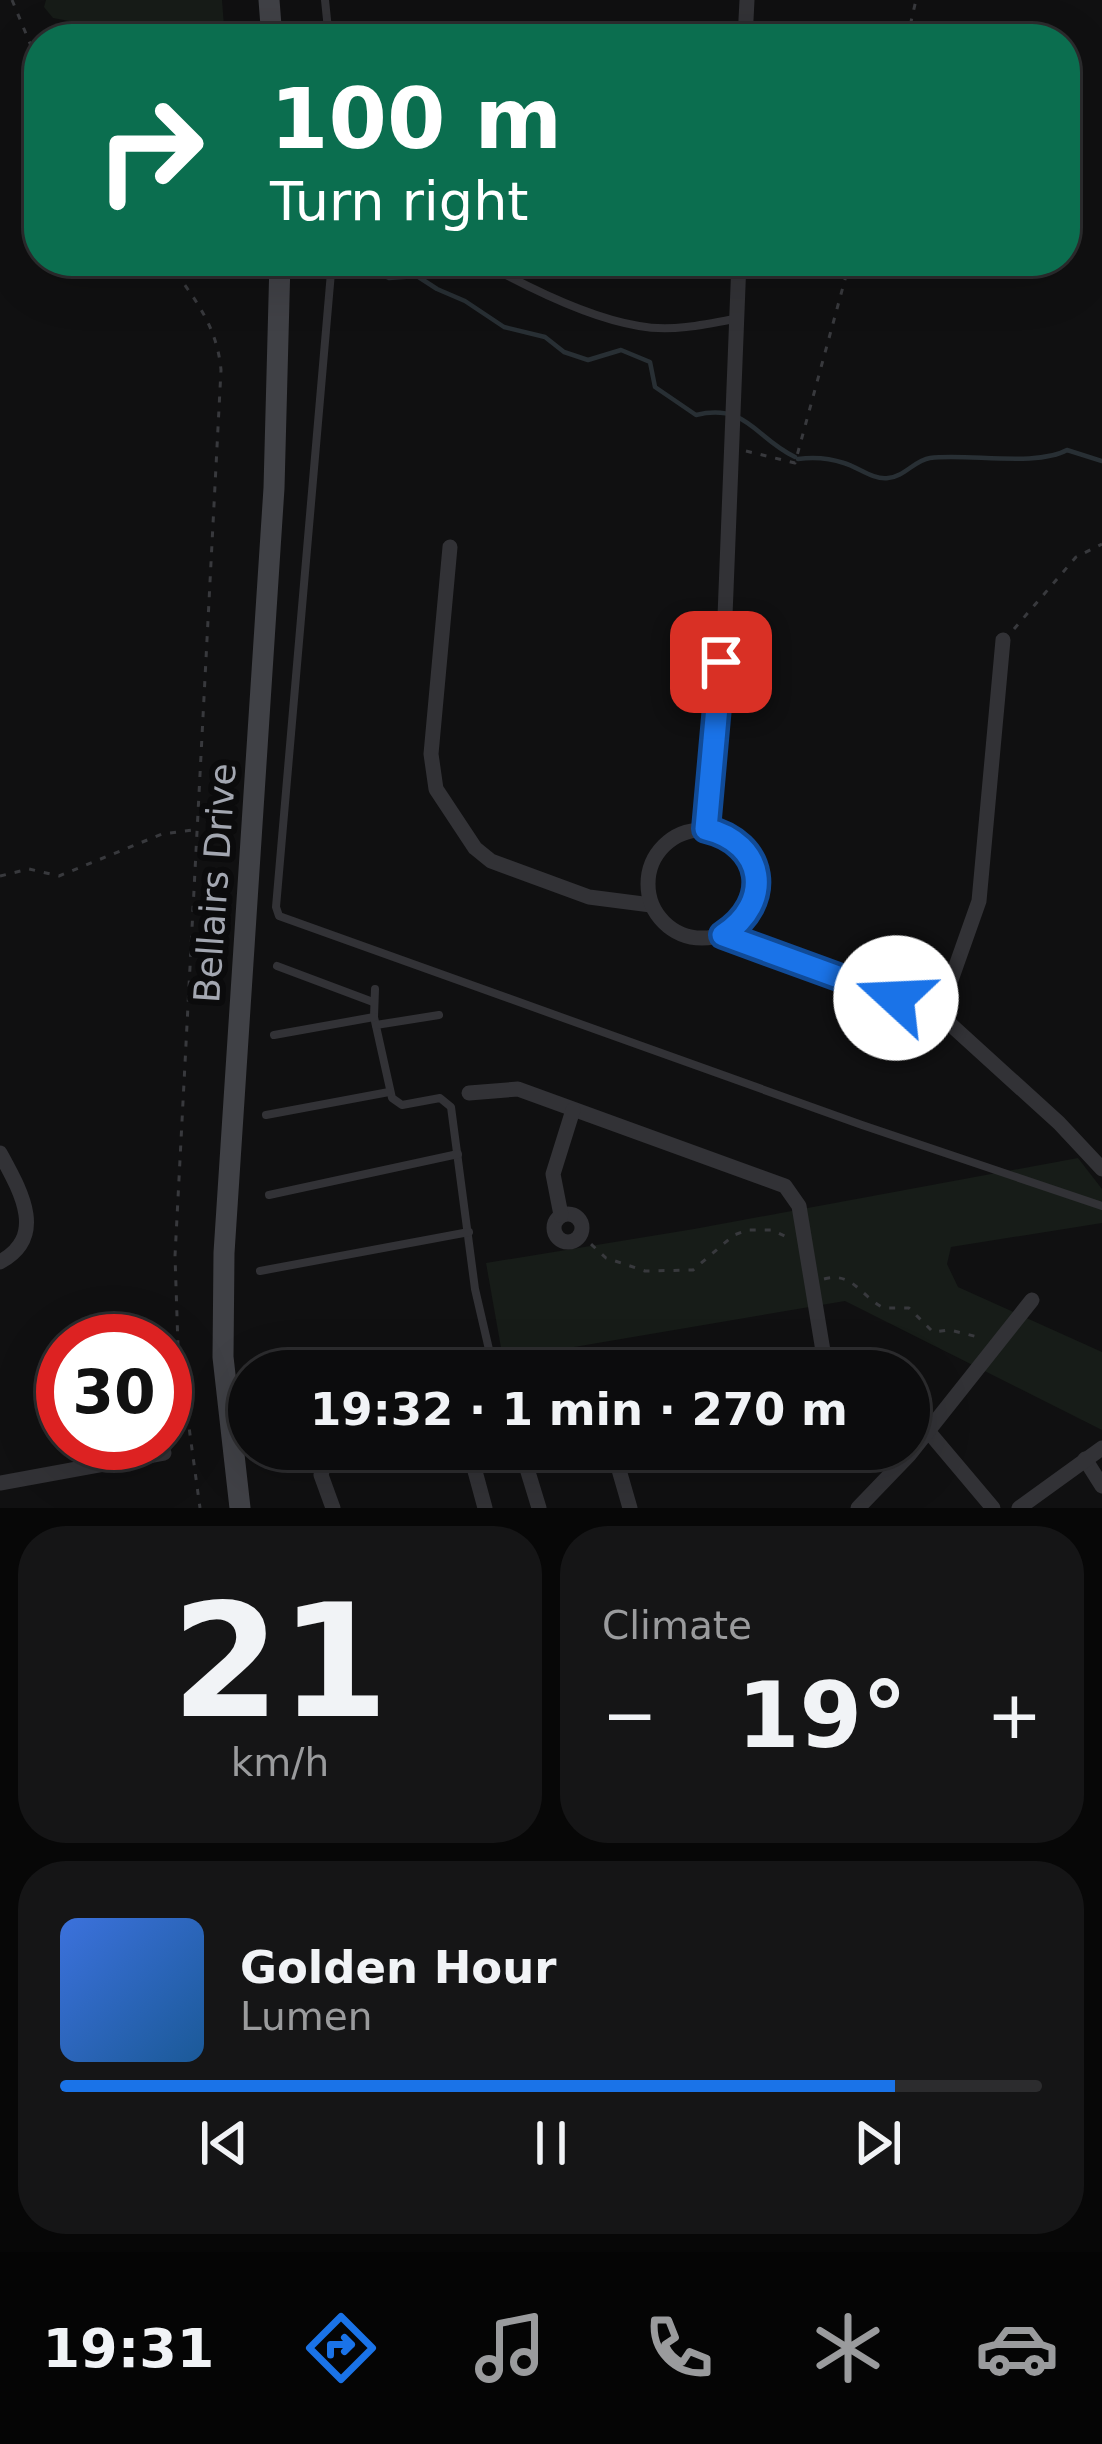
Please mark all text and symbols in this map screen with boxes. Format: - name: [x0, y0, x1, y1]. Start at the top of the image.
- text: 100 m: [270, 70, 562, 168]
- icon: right: [72, 72, 228, 228]
- text: Turn right: [270, 170, 529, 233]
- pin: [670, 611, 772, 713]
- icon: arrive: [688, 629, 754, 695]
- street label: Bellairs Drive: [186, 762, 244, 1004]
- position arrow: [833, 935, 959, 1061]
- speed limit sign: 30: [36, 1314, 192, 1470]
- text: 19:32 · 1 min · 270 m: [310, 1383, 848, 1436]
- text: 21: [171, 1571, 389, 1753]
- text: Climate: [602, 1603, 752, 1648]
- text: 19°: [737, 1663, 907, 1768]
- text: −: [602, 1677, 657, 1754]
- text: +: [987, 1677, 1042, 1754]
- text: km/h: [231, 1740, 329, 1785]
- text: Golden Hour: [240, 1941, 557, 1994]
- text: Lumen: [240, 1994, 372, 2039]
- icon: previous: [191, 2110, 257, 2176]
- icon: pause: [518, 2110, 584, 2176]
- icon: next: [845, 2110, 911, 2176]
- icon: directions: [299, 2306, 383, 2390]
- icon: music: [468, 2306, 552, 2390]
- icon: phone: [637, 2306, 721, 2390]
- icon: climate: [806, 2306, 890, 2390]
- icon: car: [975, 2306, 1059, 2390]
- text: 19:31: [43, 2317, 214, 2380]

